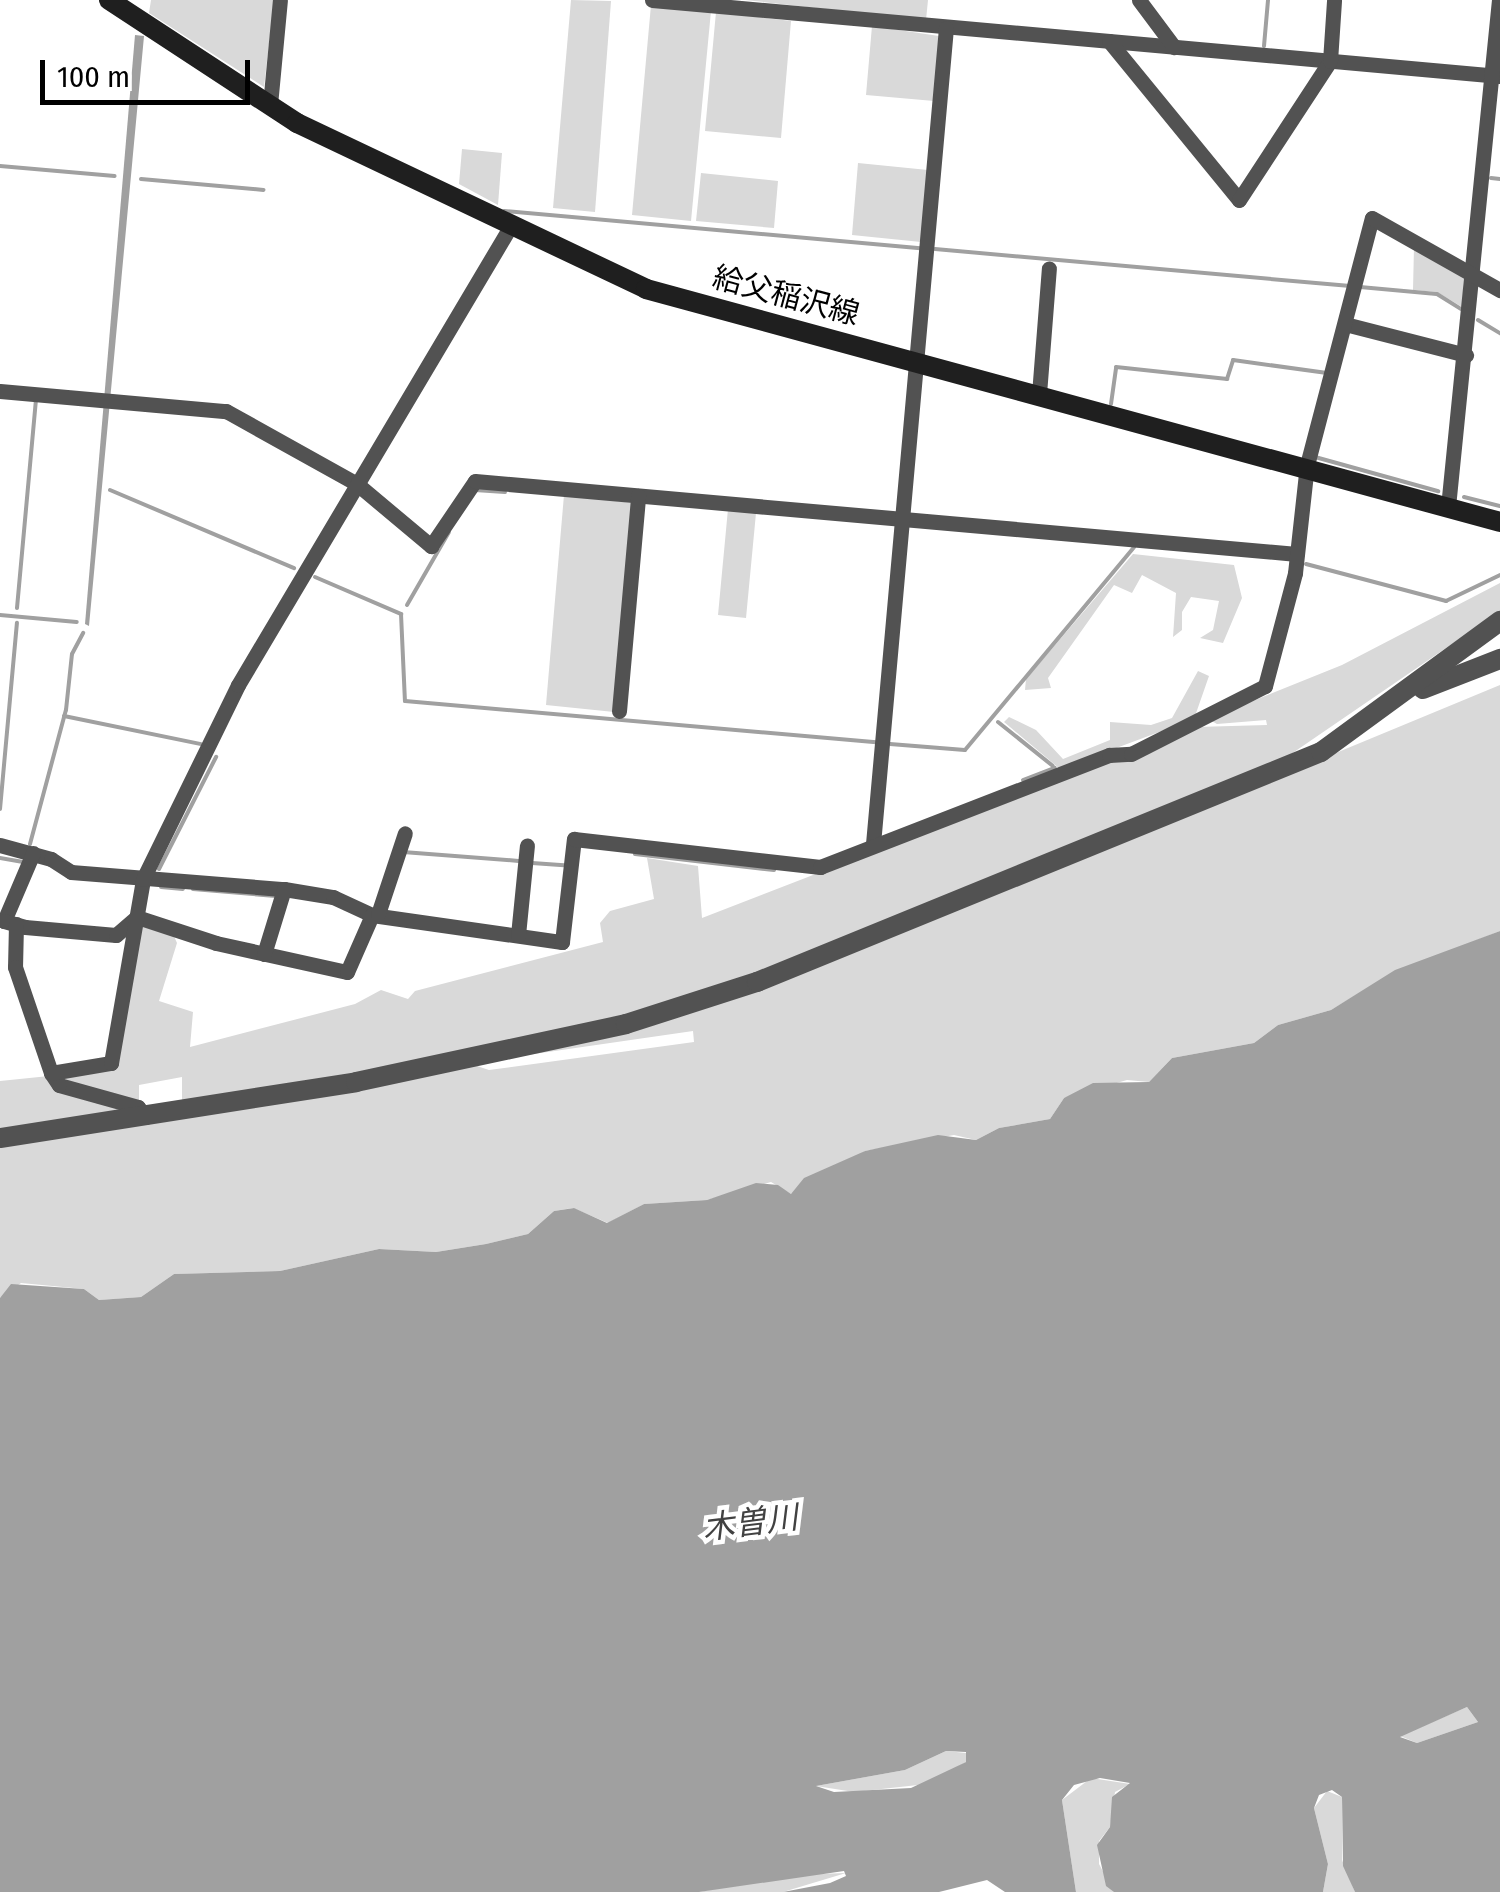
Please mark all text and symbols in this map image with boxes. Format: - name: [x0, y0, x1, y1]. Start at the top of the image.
- scale bar: [45, 40, 255, 102]
- text: 100 m: [57, 59, 130, 95]
- street label: 給父稲沢線: [709, 259, 863, 333]
- water label: 木曽川: [700, 1498, 800, 1548]

